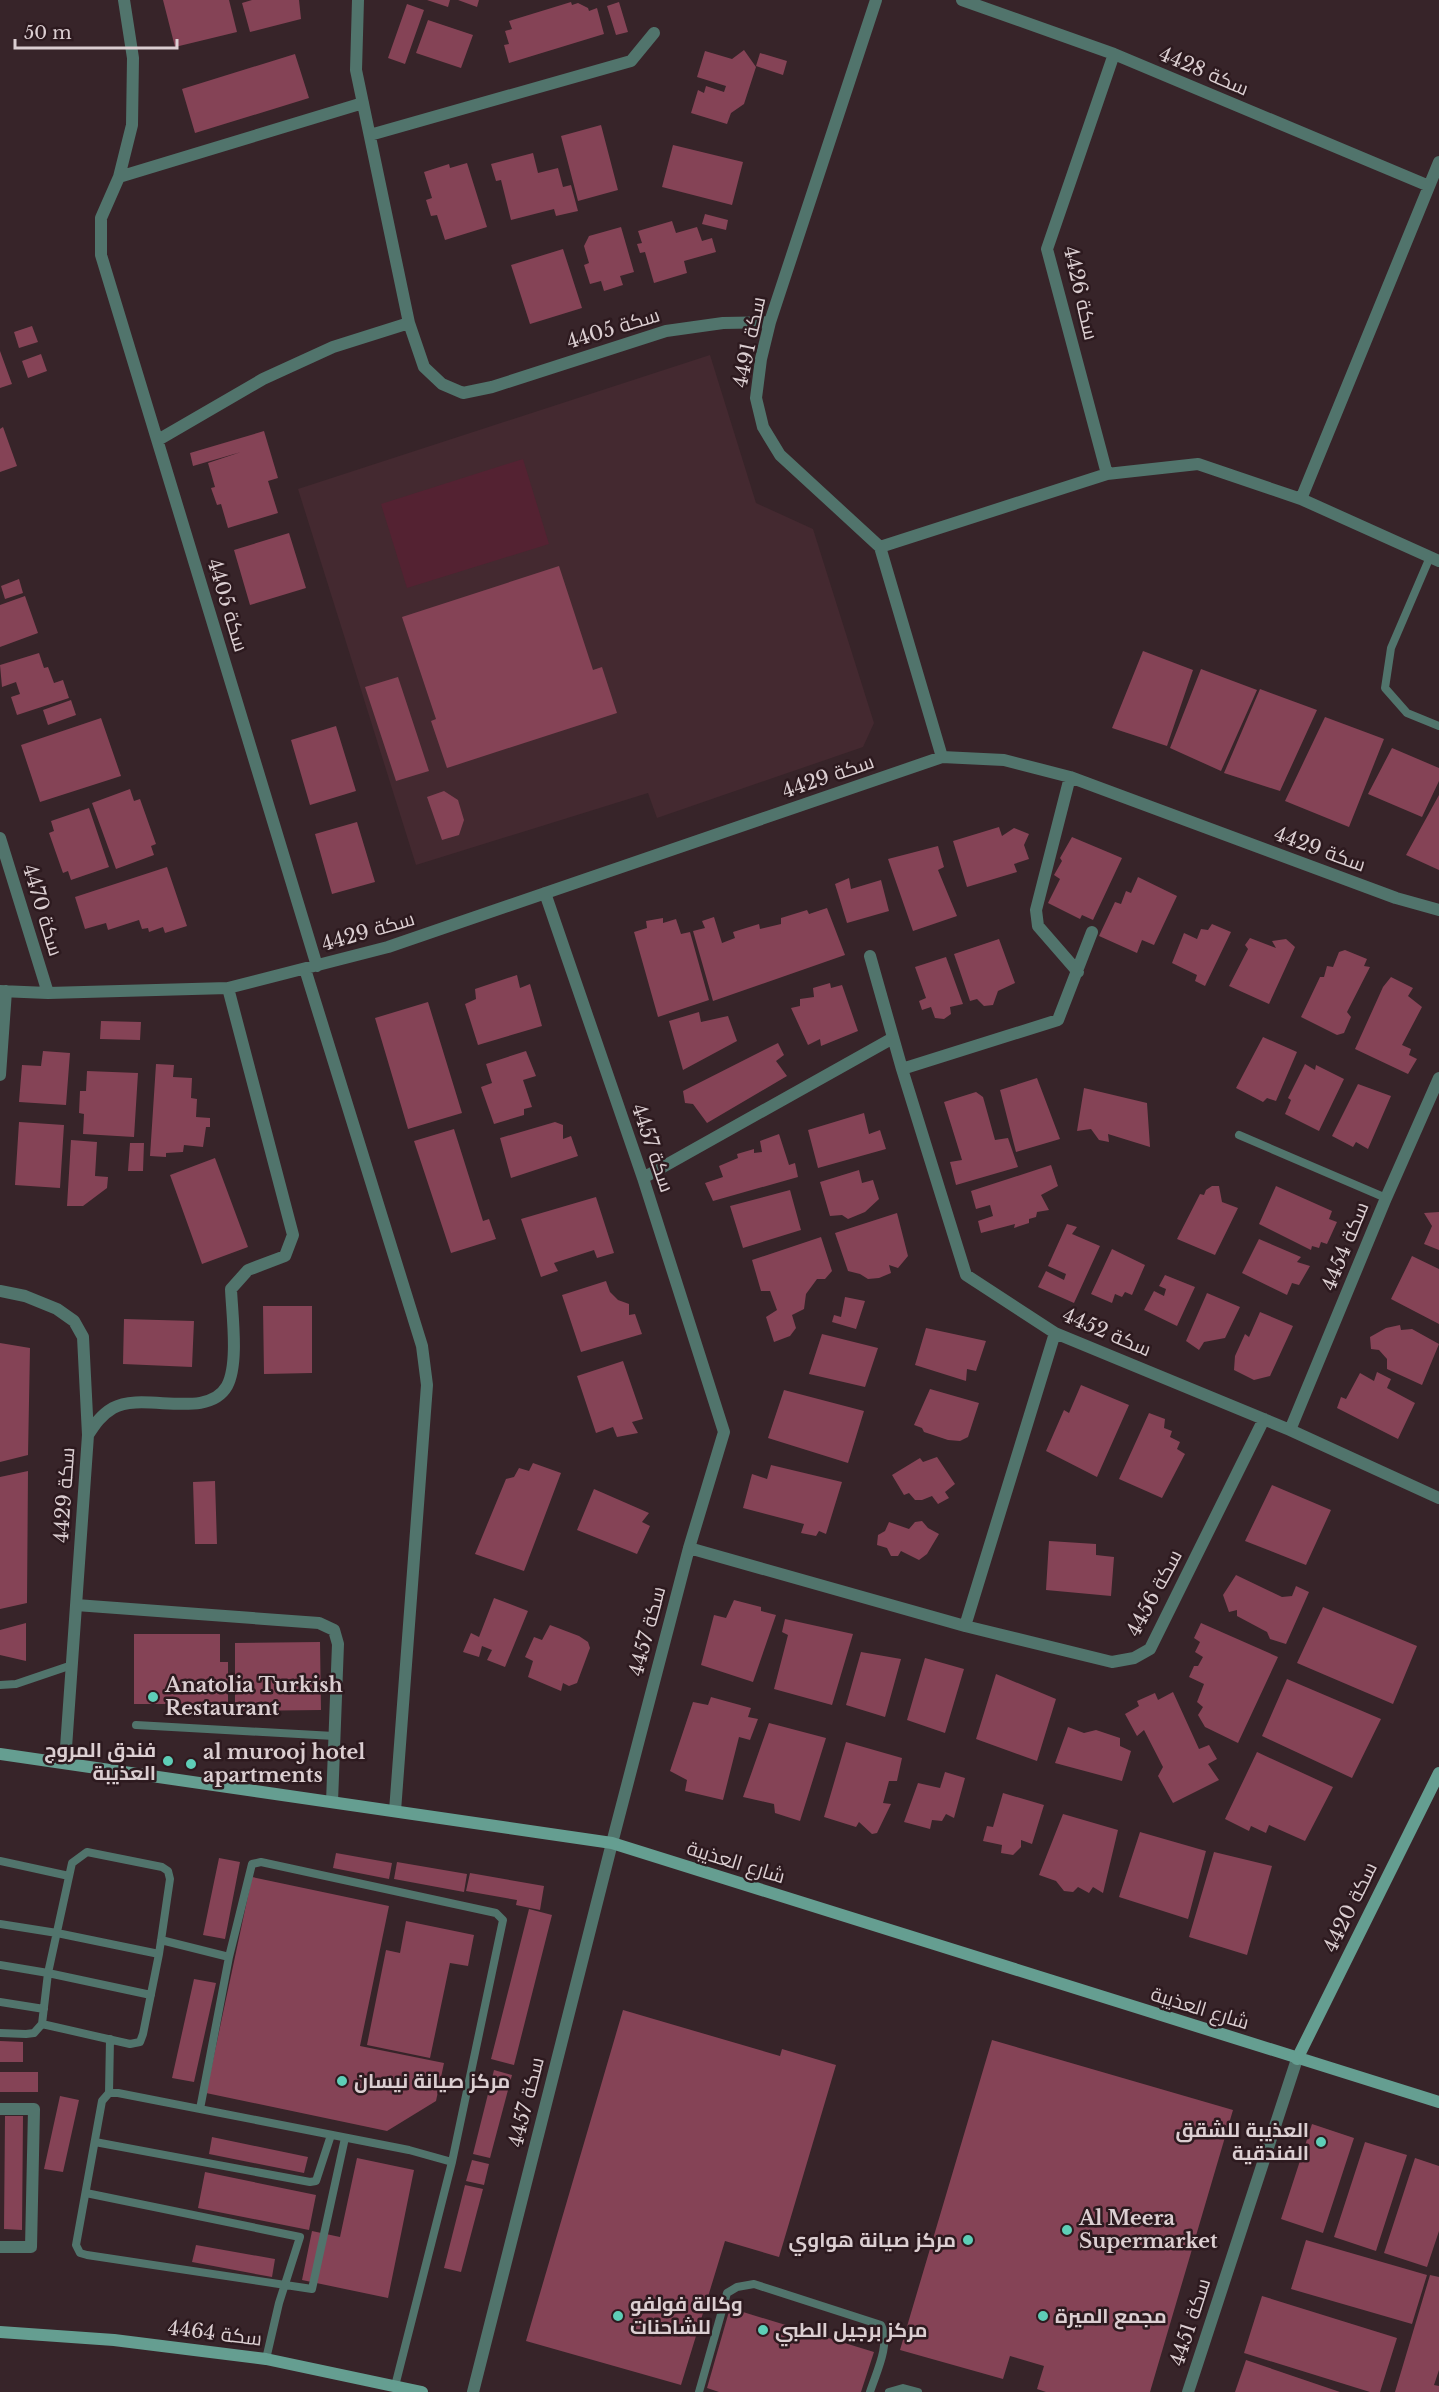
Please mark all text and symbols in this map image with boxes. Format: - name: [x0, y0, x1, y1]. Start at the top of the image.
- scale bar: [15, 12, 177, 50]
- text: 50 m: [24, 22, 72, 44]
- street label: سكة 4428: [1156, 41, 1252, 101]
- street label: سكة 4426: [1059, 244, 1103, 342]
- street label: سكة 4491: [728, 294, 770, 390]
- street label: سكة 4405: [564, 302, 662, 354]
- street label: سكة 4405: [202, 556, 254, 654]
- street label: سكة 4429: [779, 749, 877, 803]
- street label: سكة 4429: [1271, 821, 1369, 877]
- street label: سكة 4470: [18, 861, 68, 959]
- street label: سكة 4429: [319, 906, 417, 956]
- street label: سكة 4457: [627, 1101, 679, 1195]
- street label: سكة 4454: [1316, 1198, 1374, 1294]
- street label: سكة 4452: [1059, 1303, 1155, 1361]
- street label: سكة 4429: [49, 1446, 79, 1544]
- street label: سكة 4456: [1121, 1546, 1187, 1640]
- street label: سكة 4457: [624, 1584, 670, 1678]
- place label: Anatolia Turkish Restaurant: [164, 1673, 344, 1720]
- marker: Anatolia Turkish Restaurant: [146, 1690, 160, 1704]
- place label: فندق المروج العذيبة: [44, 1738, 156, 1785]
- place label: al murooj hotel apartments: [203, 1740, 365, 1787]
- marker: فندق المروج العذيبة: [161, 1754, 175, 1768]
- marker: al murooj hotel apartments: [184, 1757, 198, 1771]
- street label: شارع العذيبة: [683, 1836, 788, 1890]
- street label: سكة 4420: [1318, 1858, 1382, 1956]
- street label: شارع العذيبة: [1147, 1982, 1252, 2036]
- street label: سكة 4457: [503, 2055, 549, 2149]
- place label: مركز صيانة نيسان: [354, 2069, 510, 2093]
- marker: مركز صيانة نيسان: [335, 2074, 349, 2088]
- place label: العذيبة للشقق الفندقية: [1176, 2118, 1309, 2165]
- marker: العذيبة للشقق الفندقية: [1314, 2135, 1328, 2149]
- place label: Al Meera Supermarket: [1078, 2206, 1218, 2253]
- marker: Al Meera Supermarket: [1060, 2223, 1074, 2237]
- place label: مركز صيانة هواوي: [788, 2228, 956, 2256]
- marker: مركز صيانة هواوي: [961, 2233, 975, 2247]
- street label: سكة 4451: [1165, 2275, 1215, 2369]
- place label: وكالة فولفو للشاحنات: [630, 2292, 743, 2339]
- place label: مجمع الميرة: [1055, 2304, 1167, 2330]
- marker: وكالة فولفو للشاحنات: [611, 2309, 625, 2323]
- marker: مجمع الميرة: [1036, 2309, 1050, 2323]
- street label: سكة 4464: [166, 2315, 264, 2351]
- place label: مركز برجيل الطبي: [775, 2318, 928, 2347]
- marker: مركز برجيل الطبي: [756, 2323, 770, 2337]

